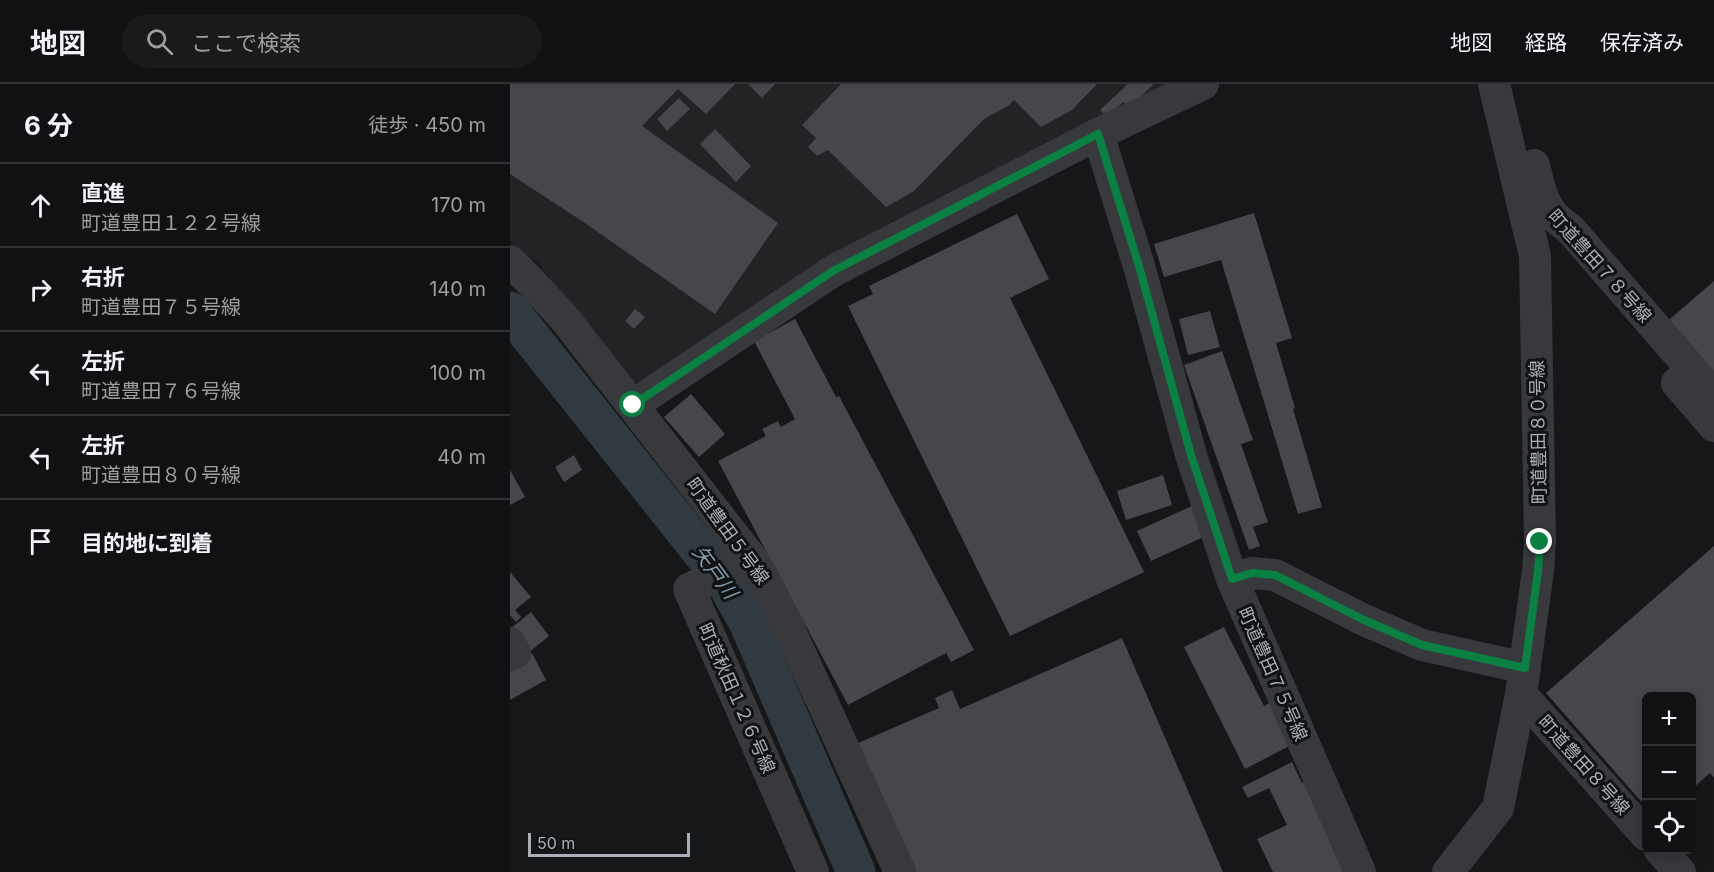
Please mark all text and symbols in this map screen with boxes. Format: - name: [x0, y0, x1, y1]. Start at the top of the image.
- search box: [122, 14, 542, 68]
- icon: search: [143, 25, 176, 58]
- text: 地図: [30, 26, 86, 60]
- text: ここで検索: [191, 30, 301, 56]
- text: 地図: [1450, 30, 1492, 55]
- text: 経路: [1525, 30, 1567, 55]
- text: 保存済み: [1600, 30, 1684, 55]
- text: 6 分: [24, 110, 73, 141]
- text: 徒歩 · 450 m: [368, 113, 486, 137]
- text: 直進: [81, 180, 125, 206]
- icon: ahead: [24, 189, 57, 222]
- text: 170 m: [431, 193, 486, 217]
- street label: 町道豊田７８号線: [1544, 205, 1656, 327]
- text: 町道豊田１２２号線: [81, 211, 261, 235]
- text: 右折: [81, 264, 125, 290]
- icon: right: [24, 273, 57, 306]
- text: 140 m: [429, 277, 486, 301]
- text: 町道豊田７５号線: [81, 295, 241, 319]
- text: 左折: [81, 348, 125, 374]
- icon: left: [24, 357, 57, 390]
- street label: 町道豊田８０号線: [1526, 360, 1550, 504]
- text: 100 m: [429, 361, 486, 385]
- text: 町道豊田７６号線: [81, 379, 241, 403]
- route start: [619, 391, 645, 417]
- text: 左折: [81, 432, 125, 458]
- icon: left: [24, 441, 57, 474]
- text: 40 m: [437, 445, 486, 469]
- text: 町道豊田８０号線: [81, 463, 241, 487]
- street label: 町道豊田５号線: [682, 474, 774, 588]
- icon: arrive: [24, 525, 57, 558]
- route end: [1526, 528, 1552, 554]
- text: 目的地に到着: [81, 530, 213, 556]
- water label: 矢戸川: [688, 541, 744, 605]
- street label: 町道豊田７５号線: [1234, 604, 1312, 744]
- street label: 町道秋田１２６号線: [694, 620, 780, 776]
- map controls: [1642, 692, 1696, 854]
- button: +: [1642, 692, 1696, 746]
- street label: 町道豊田８号線: [1534, 711, 1634, 819]
- button: −: [1642, 746, 1696, 800]
- button: locate: [1642, 800, 1696, 854]
- scale bar: [528, 830, 690, 858]
- text: 50 m: [537, 833, 575, 853]

